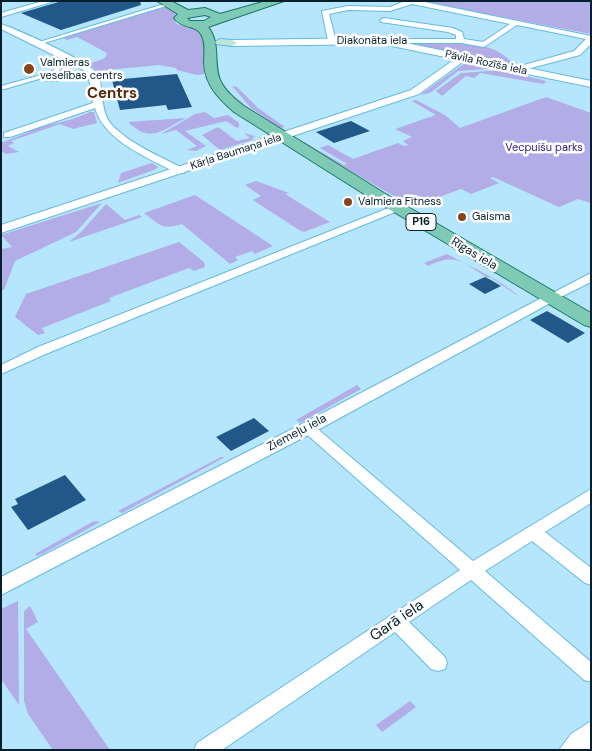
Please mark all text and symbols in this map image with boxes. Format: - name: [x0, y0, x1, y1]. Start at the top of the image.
- street label: Diakonāta iela: [337, 34, 407, 48]
- street label: Pāvila Rozīša iela: [444, 48, 528, 78]
- place label: Valmieras veselības centrs: [40, 56, 123, 82]
- marker: Valmieras veselības centrs: [22, 62, 36, 76]
- district label: Centrs: [87, 85, 137, 103]
- street label: Kārļa Baumaņa iela: [189, 131, 283, 173]
- park label: Vecpuišu parks: [505, 141, 583, 155]
- place label: Valmiera Fitness: [358, 195, 441, 209]
- marker: Valmiera Fitness: [342, 196, 354, 208]
- place label: Gaisma: [472, 210, 510, 224]
- marker: Gaisma: [456, 211, 468, 223]
- road number: P16: [406, 213, 436, 230]
- street label: Rīgas iela: [448, 235, 500, 273]
- street label: Ziemeļu iela: [265, 411, 329, 455]
- street label: Garā iela: [367, 597, 427, 645]

